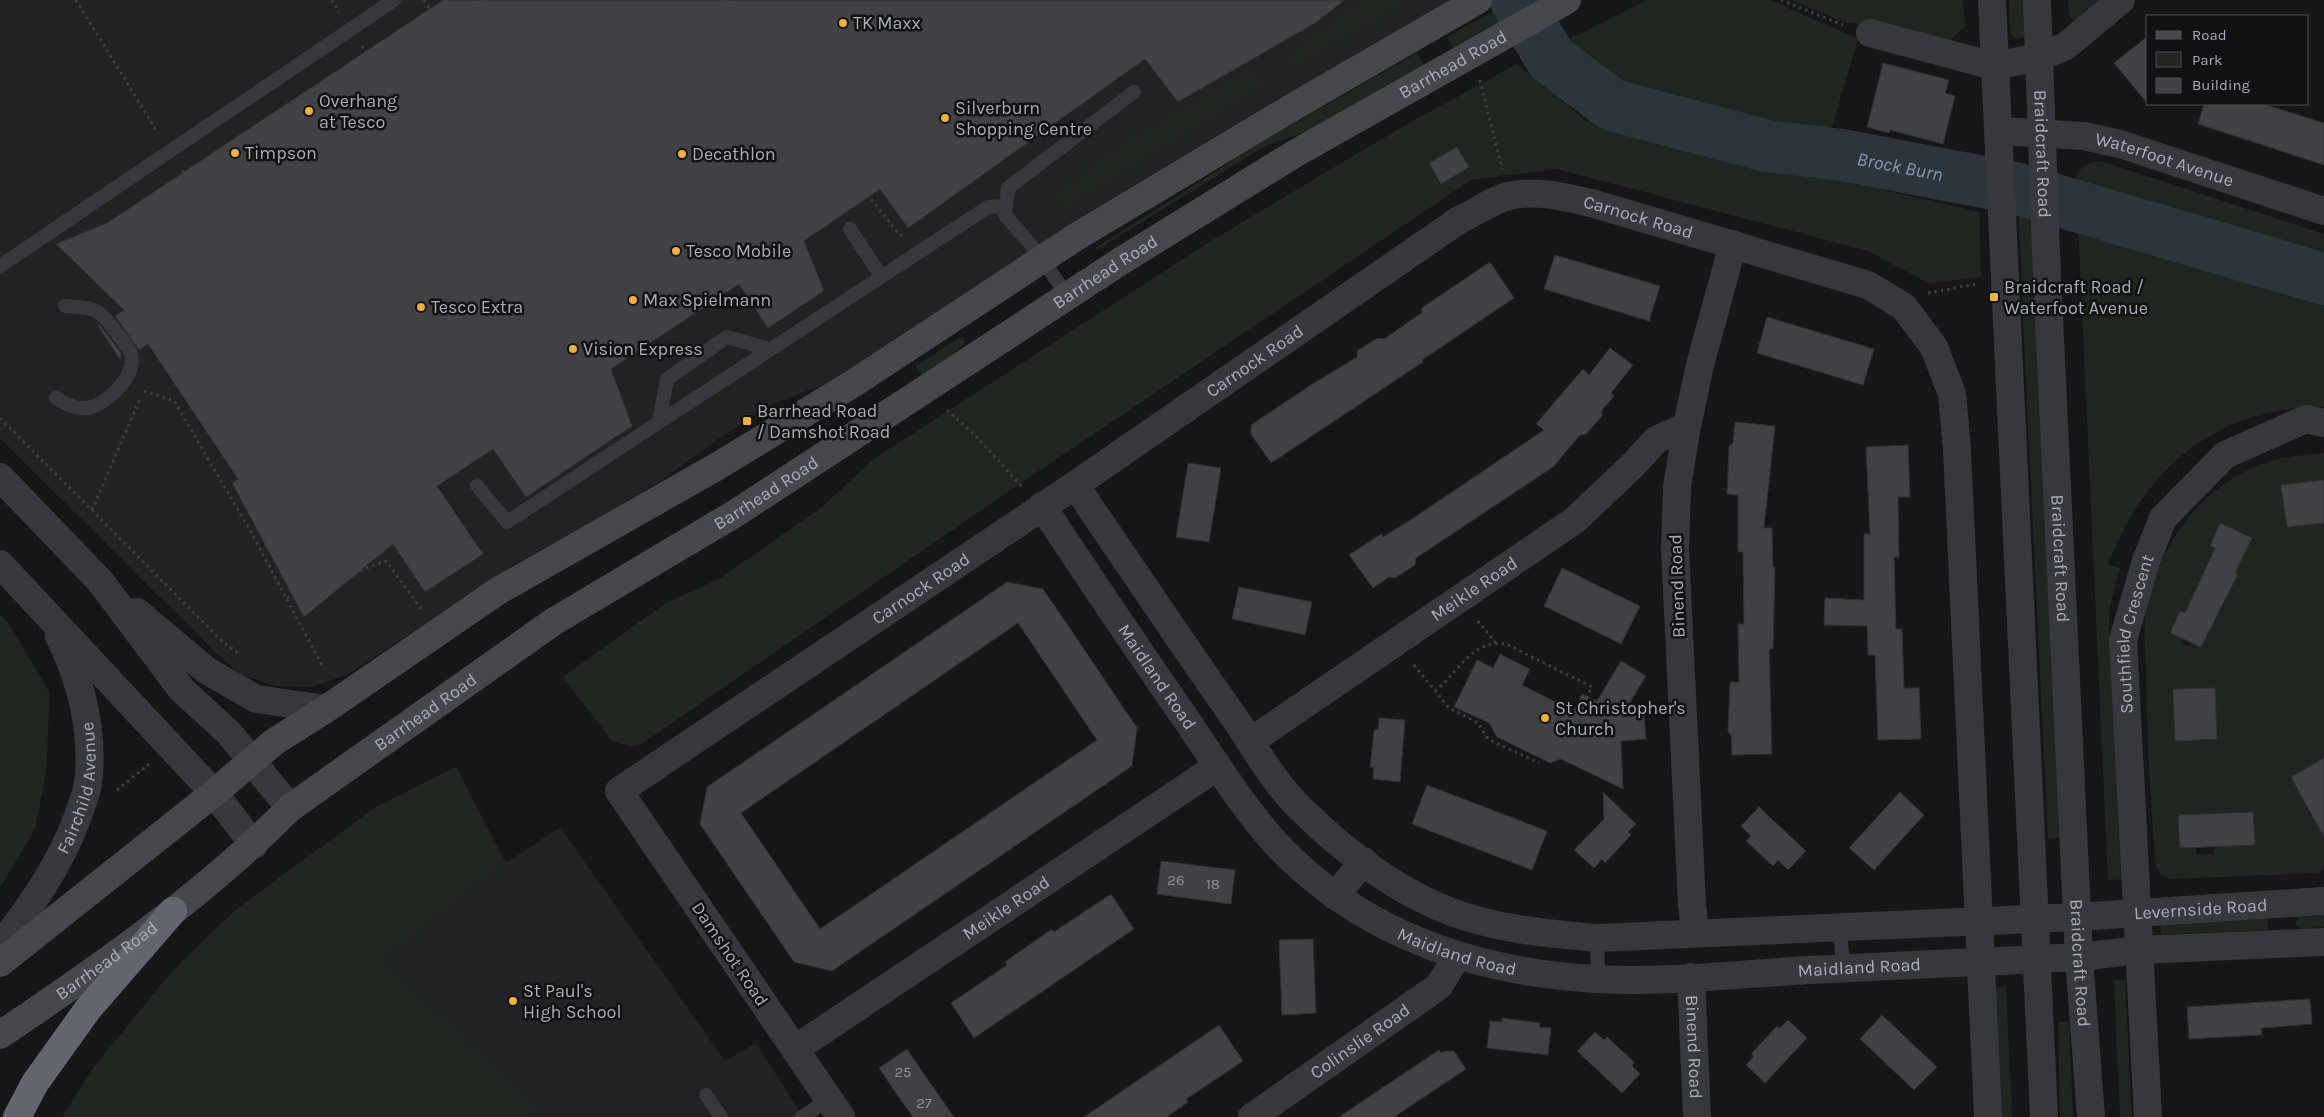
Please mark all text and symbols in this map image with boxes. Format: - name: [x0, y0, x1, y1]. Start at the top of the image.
- place label: TK Maxx: [853, 12, 921, 34]
- legend: [2146, 15, 2309, 105]
- marker: TK Maxx: [837, 17, 849, 29]
- street label: Barrhead Road: [1395, 25, 1511, 104]
- text: Road: [2192, 26, 2227, 44]
- text: Park: [2192, 51, 2222, 69]
- text: Building: [2192, 76, 2250, 94]
- street label: Braidcraft Road: [2029, 89, 2056, 218]
- place label: Overhang at Tesco: [319, 90, 397, 133]
- place label: Silverburn Shopping Centre: [955, 97, 1092, 140]
- marker: Overhang at Tesco: [303, 105, 315, 117]
- marker: Silverburn Shopping Centre: [939, 112, 951, 124]
- street label: Waterfoot Avenue: [2093, 128, 2237, 192]
- place label: Timpson: [245, 142, 317, 164]
- place label: Decathlon: [692, 143, 776, 165]
- marker: Timpson: [229, 147, 241, 159]
- marker: Decathlon: [676, 148, 688, 160]
- water label: Brock Burn: [1855, 148, 1945, 186]
- street label: Carnock Road: [1581, 191, 1696, 244]
- street label: Barrhead Road: [1048, 230, 1162, 314]
- place label: Tesco Mobile: [686, 240, 791, 262]
- marker: Tesco Mobile: [670, 245, 682, 257]
- place label: Braidcraft Road / Waterfoot Avenue: [2004, 276, 2148, 319]
- place label: Max Spielmann: [643, 289, 771, 311]
- marker: Braidcraft Road / Waterfoot Avenue: [1988, 291, 2000, 303]
- marker: Max Spielmann: [627, 294, 639, 306]
- place label: Tesco Extra: [431, 296, 523, 318]
- marker: Tesco Extra: [415, 301, 427, 313]
- street label: Carnock Road: [1202, 320, 1308, 402]
- place label: Vision Express: [583, 338, 703, 360]
- marker: Vision Express: [567, 343, 579, 355]
- place label: Barrhead Road / Damshot Road: [757, 400, 890, 443]
- marker: Barrhead Road / Damshot Road: [741, 415, 753, 427]
- street label: Barrhead Road: [709, 451, 823, 535]
- street label: Braidcraft Road: [2046, 494, 2074, 623]
- street label: Binend Road: [1664, 534, 1690, 638]
- street label: Carnock Road: [868, 548, 974, 629]
- street label: Southfield Crescent: [2112, 551, 2159, 714]
- street label: Meikle Road: [1427, 552, 1522, 626]
- street label: Maidland Road: [1113, 620, 1201, 734]
- street label: Barrhead Road: [370, 668, 481, 756]
- place label: St Christopher's Church: [1555, 697, 1686, 740]
- marker: St Christopher's Church: [1539, 712, 1551, 724]
- street label: Fairchild Avenue: [52, 721, 100, 858]
- street label: Meikle Road: [958, 871, 1054, 945]
- house number: 26: [1167, 871, 1185, 889]
- house number: 18: [1206, 875, 1220, 893]
- street label: Levernside Road: [2133, 894, 2268, 924]
- street label: Damshot Road: [687, 898, 773, 1010]
- street label: Braidcraft Road: [2065, 899, 2095, 1028]
- street label: Barrhead Road: [51, 916, 162, 1005]
- street label: Maidland Road: [1394, 922, 1518, 980]
- street label: Maidland Road: [1797, 953, 1921, 982]
- place label: St Paul's High School: [523, 980, 621, 1023]
- marker: St Paul's High School: [507, 995, 519, 1007]
- street label: Binend Road: [1681, 995, 1707, 1099]
- street label: Colinslie Road: [1306, 999, 1414, 1084]
- house number: 25: [894, 1063, 912, 1081]
- house number: 27: [916, 1094, 932, 1112]

